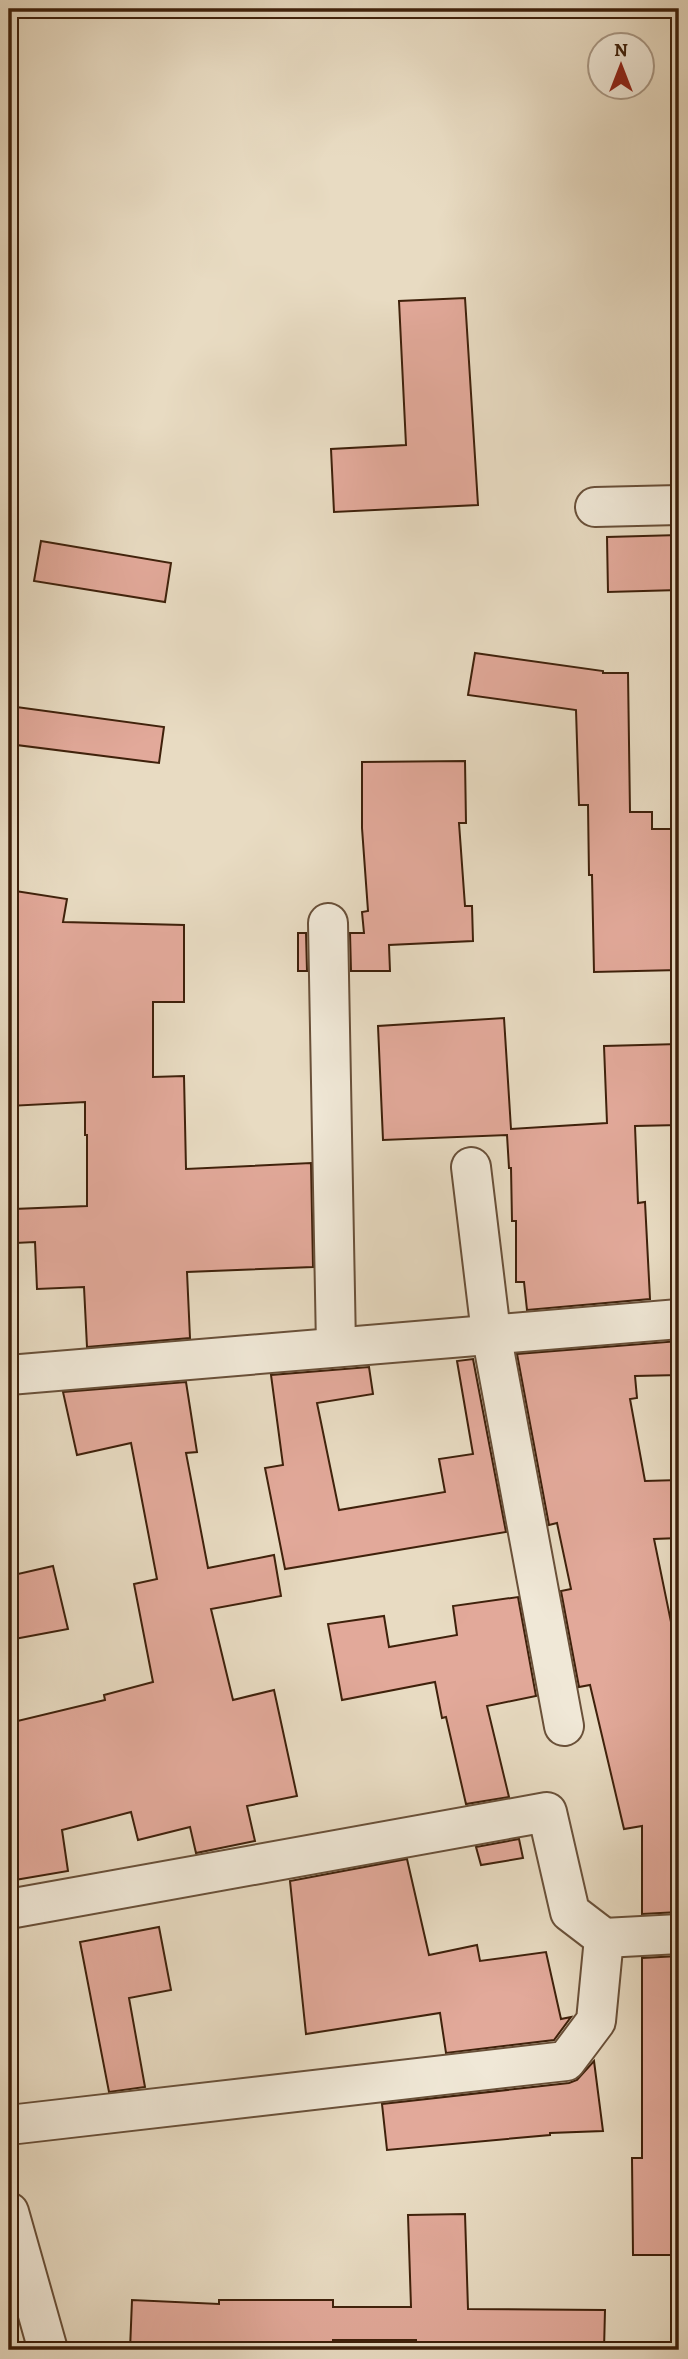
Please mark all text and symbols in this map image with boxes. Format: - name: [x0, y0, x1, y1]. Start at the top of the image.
- north arrow: [586, 32, 656, 102]
- text: N: [614, 37, 628, 63]

